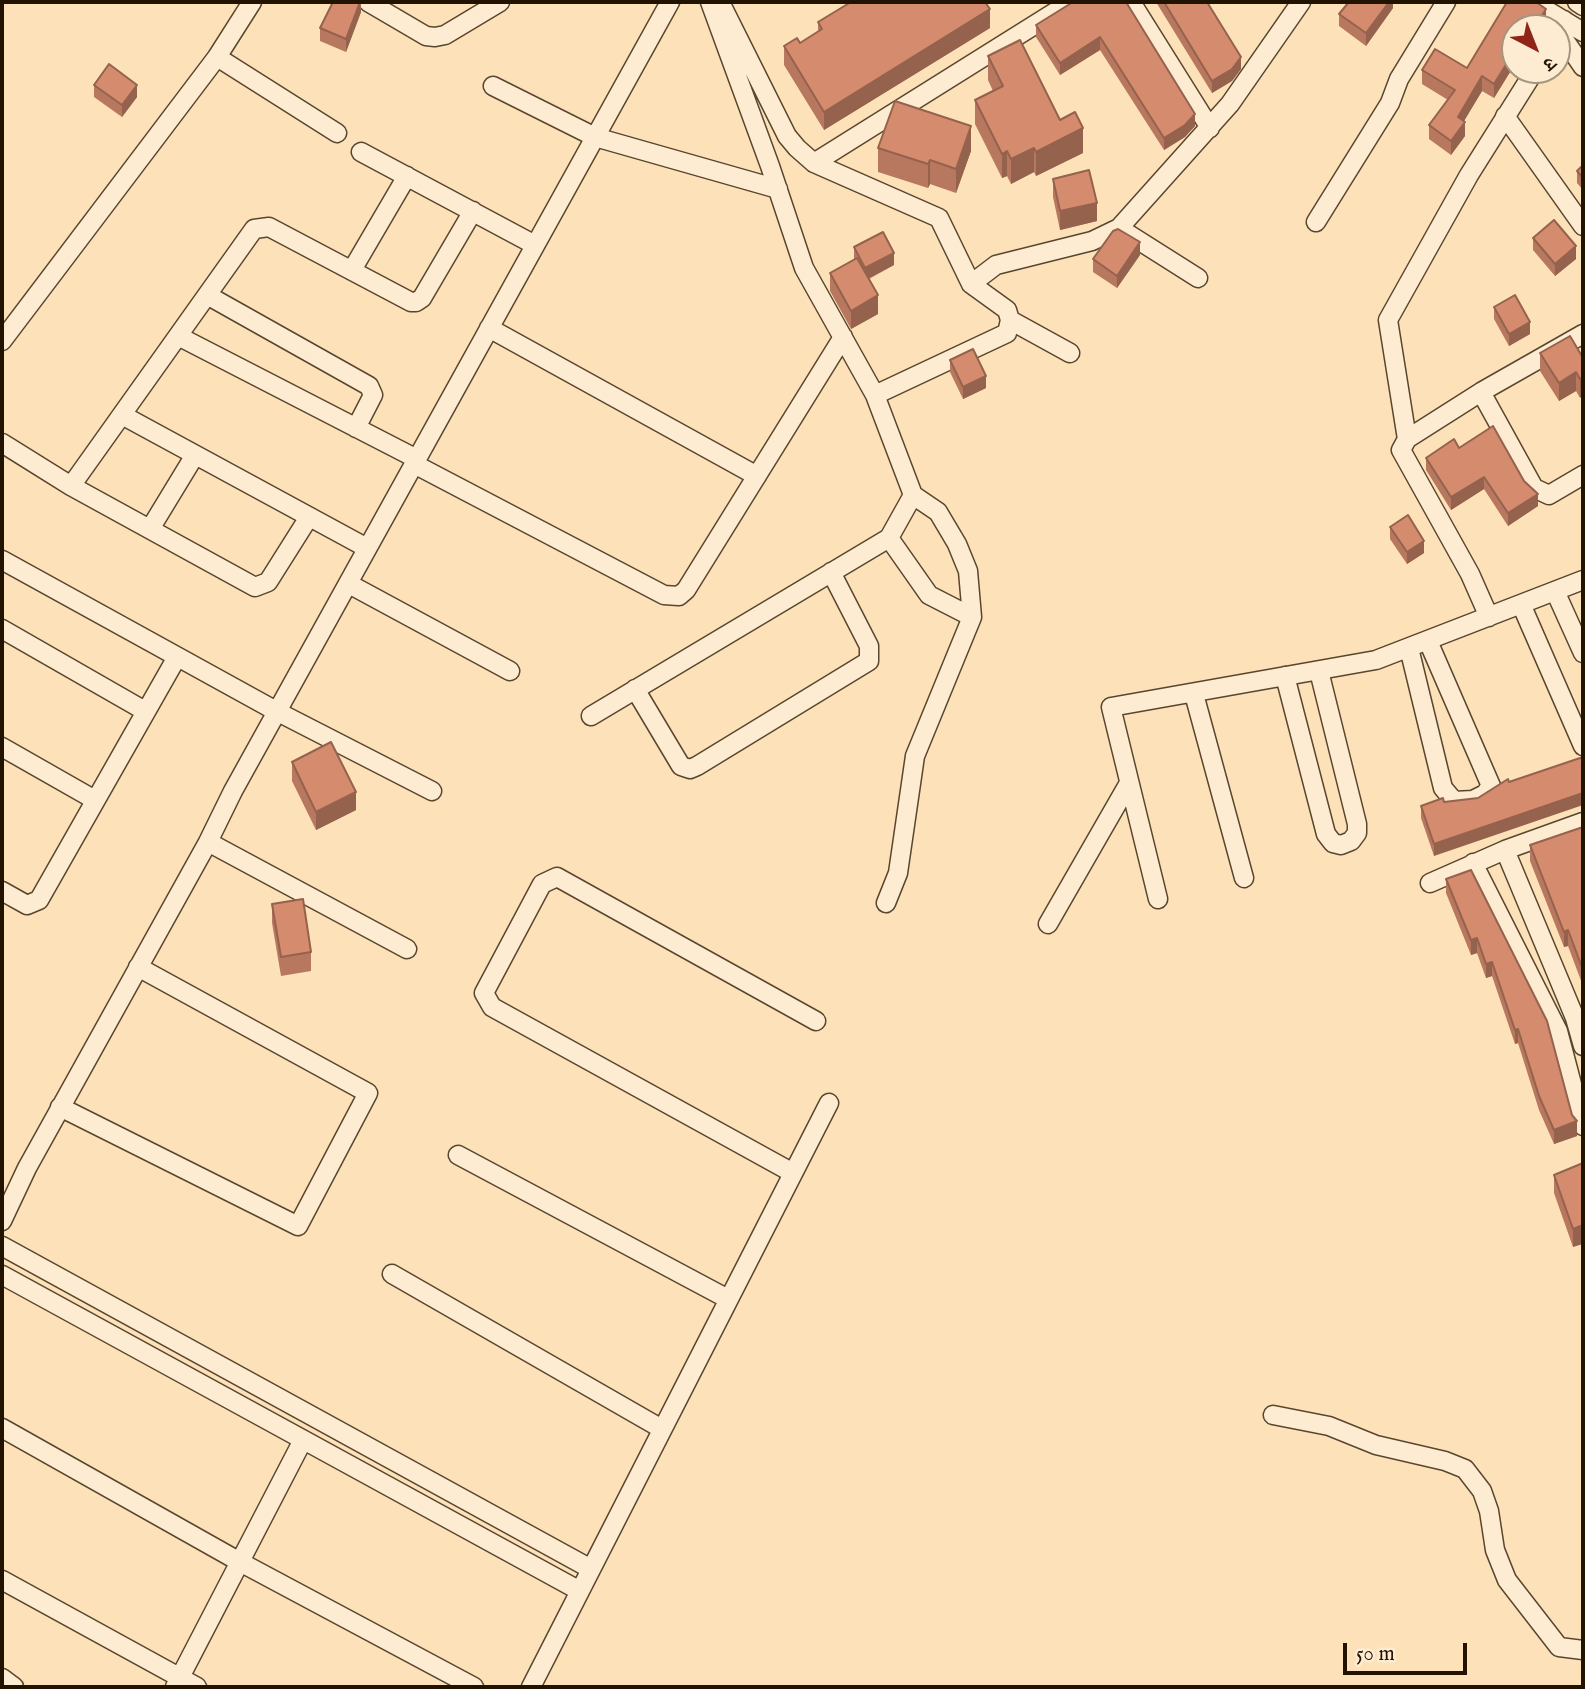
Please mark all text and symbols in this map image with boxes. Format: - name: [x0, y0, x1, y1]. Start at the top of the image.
- north arrow: [1501, 14, 1571, 84]
- text: उ: [1537, 51, 1560, 75]
- scale bar: [1347, 1630, 1471, 1674]
- text: 50 m: [1356, 1641, 1395, 1668]

